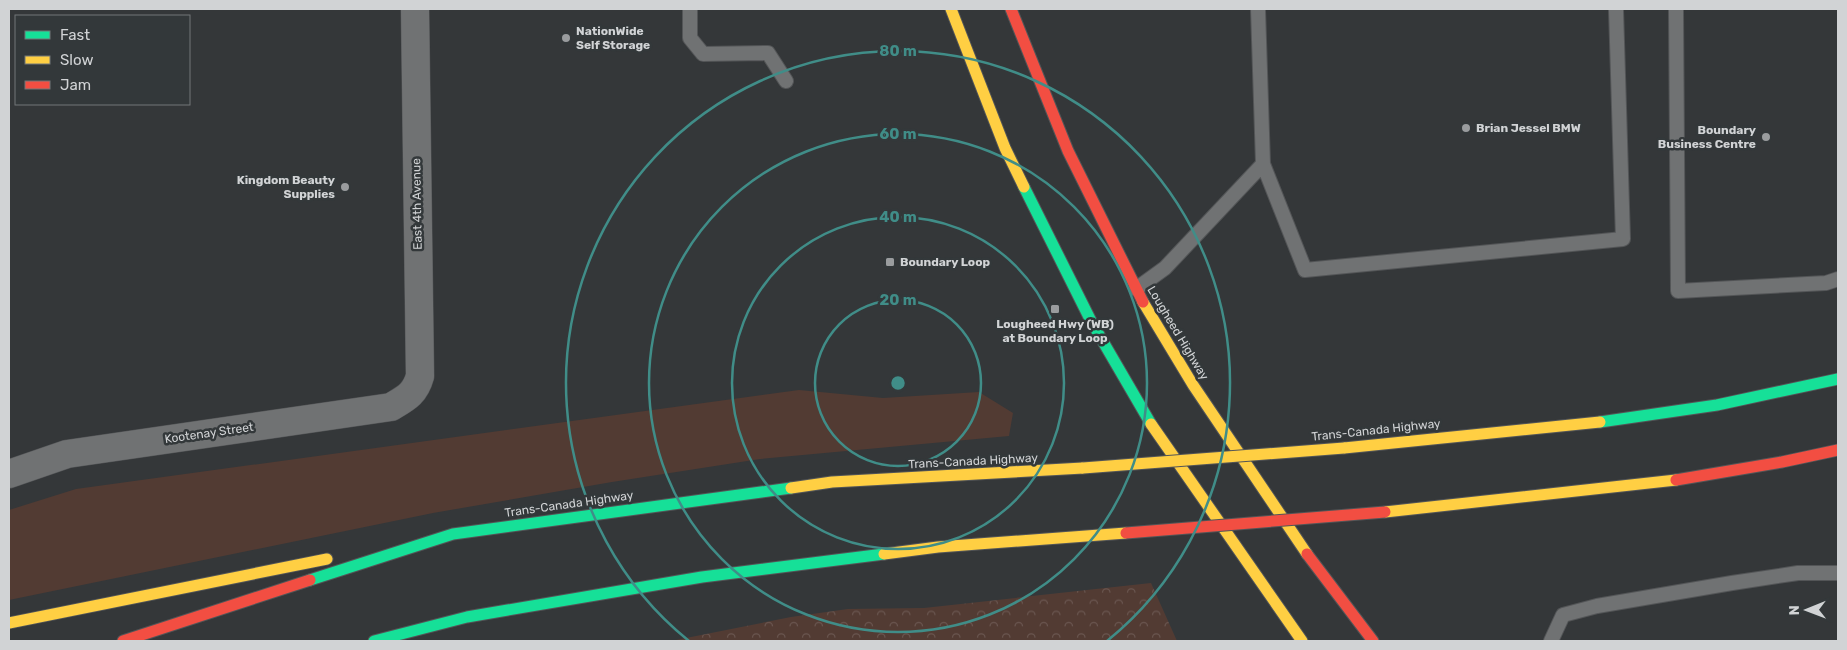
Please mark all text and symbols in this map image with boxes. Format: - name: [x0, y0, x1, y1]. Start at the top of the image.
- legend: [15, 15, 190, 105]
- place label: NationWide Self Storage: [576, 24, 650, 52]
- text: Fast: [60, 26, 90, 44]
- marker: NationWide Self Storage: [560, 32, 572, 44]
- text: 80 m: [879, 42, 917, 60]
- text: Slow: [60, 51, 93, 69]
- text: Jam: [60, 76, 91, 94]
- place label: Brian Jessel BMW: [1476, 121, 1581, 135]
- marker: Brian Jessel BMW: [1460, 122, 1472, 134]
- place label: Boundary Business Centre: [1658, 123, 1756, 151]
- text: 60 m: [880, 125, 916, 143]
- marker: Boundary Business Centre: [1760, 131, 1772, 143]
- street label: East 4th Avenue: [409, 158, 425, 250]
- place label: Kingdom Beauty Supplies: [237, 173, 335, 201]
- marker: Kingdom Beauty Supplies: [339, 181, 351, 193]
- text: 40 m: [879, 208, 917, 226]
- place label: Boundary Loop: [900, 255, 990, 269]
- marker: Boundary Loop: [884, 256, 896, 268]
- street label: Lougheed Highway: [1144, 283, 1212, 383]
- text: 20 m: [880, 291, 916, 309]
- marker: Lougheed Hwy (WB) at Boundary Loop: [1049, 303, 1061, 315]
- place label: Lougheed Hwy (WB) at Boundary Loop: [996, 317, 1114, 345]
- centre of rings: [889, 374, 907, 392]
- street label: Trans-Canada Highway: [1311, 416, 1442, 444]
- street label: Kootenay Street: [164, 420, 255, 446]
- street label: Trans-Canada Highway: [908, 451, 1039, 471]
- street label: Trans-Canada Highway: [504, 488, 635, 520]
- north arrow: [1782, 585, 1832, 635]
- text: N: [1786, 605, 1803, 615]

